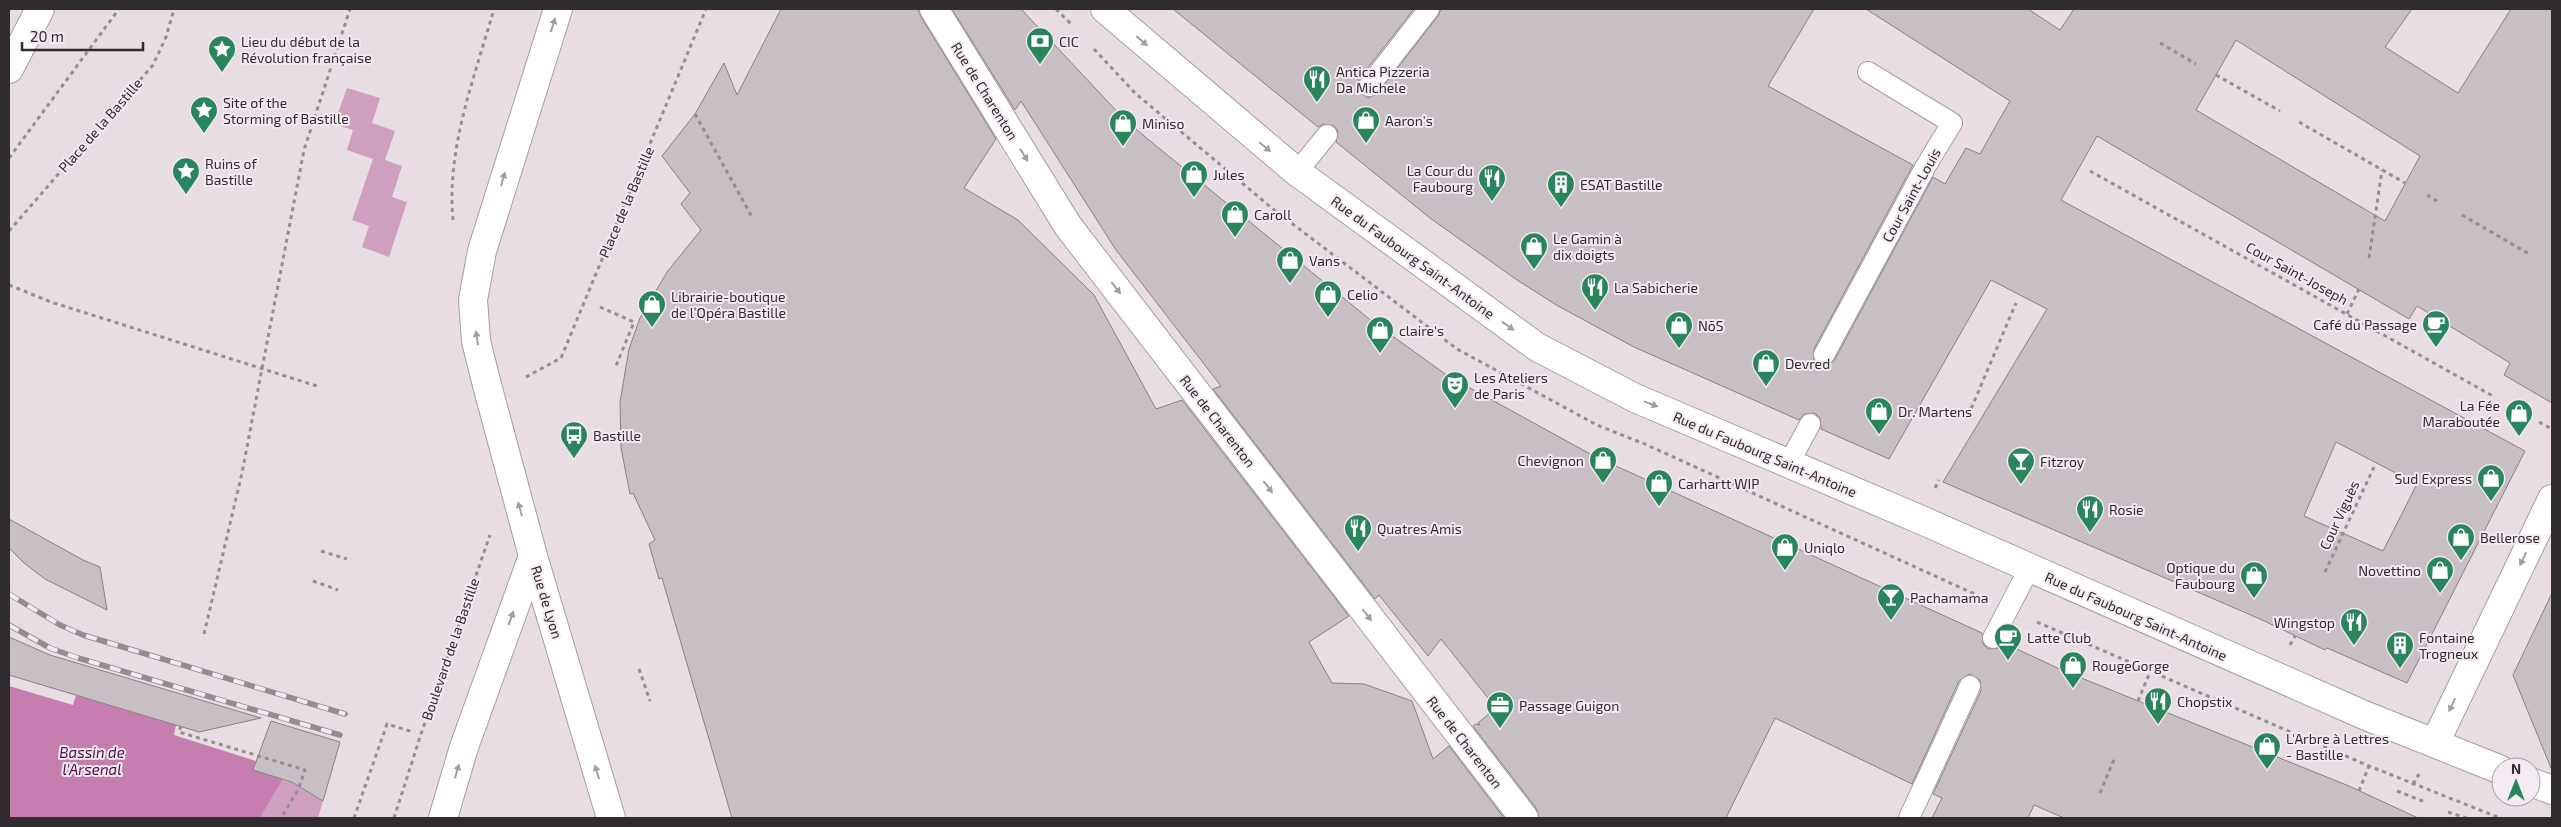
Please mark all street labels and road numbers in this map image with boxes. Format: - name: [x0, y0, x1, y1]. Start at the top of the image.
- street label: Rue de Charenton: [948, 39, 1022, 143]
- street label: Place de la Bastille: [54, 74, 146, 176]
- street label: Place de la Bastille: [595, 144, 657, 260]
- street label: Cour Saint-Louis: [1878, 145, 1944, 245]
- street label: Rue du Faubourg Saint-Antoine: [1328, 192, 1498, 322]
- street label: Cour Saint-Joseph: [2243, 238, 2351, 308]
- street label: Rue de Charenton: [1177, 372, 1259, 470]
- street label: Rue du Faubourg Saint-Antoine: [1671, 408, 1859, 500]
- street label: Cour Viguès: [2316, 478, 2362, 552]
- street label: Rue de Lyon: [528, 563, 566, 641]
- street label: Rue du Faubourg Saint-Antoine: [2042, 568, 2230, 664]
- street label: Boulevard de la Bastille: [418, 575, 482, 723]
- street label: Rue de Charenton: [1424, 693, 1506, 791]

